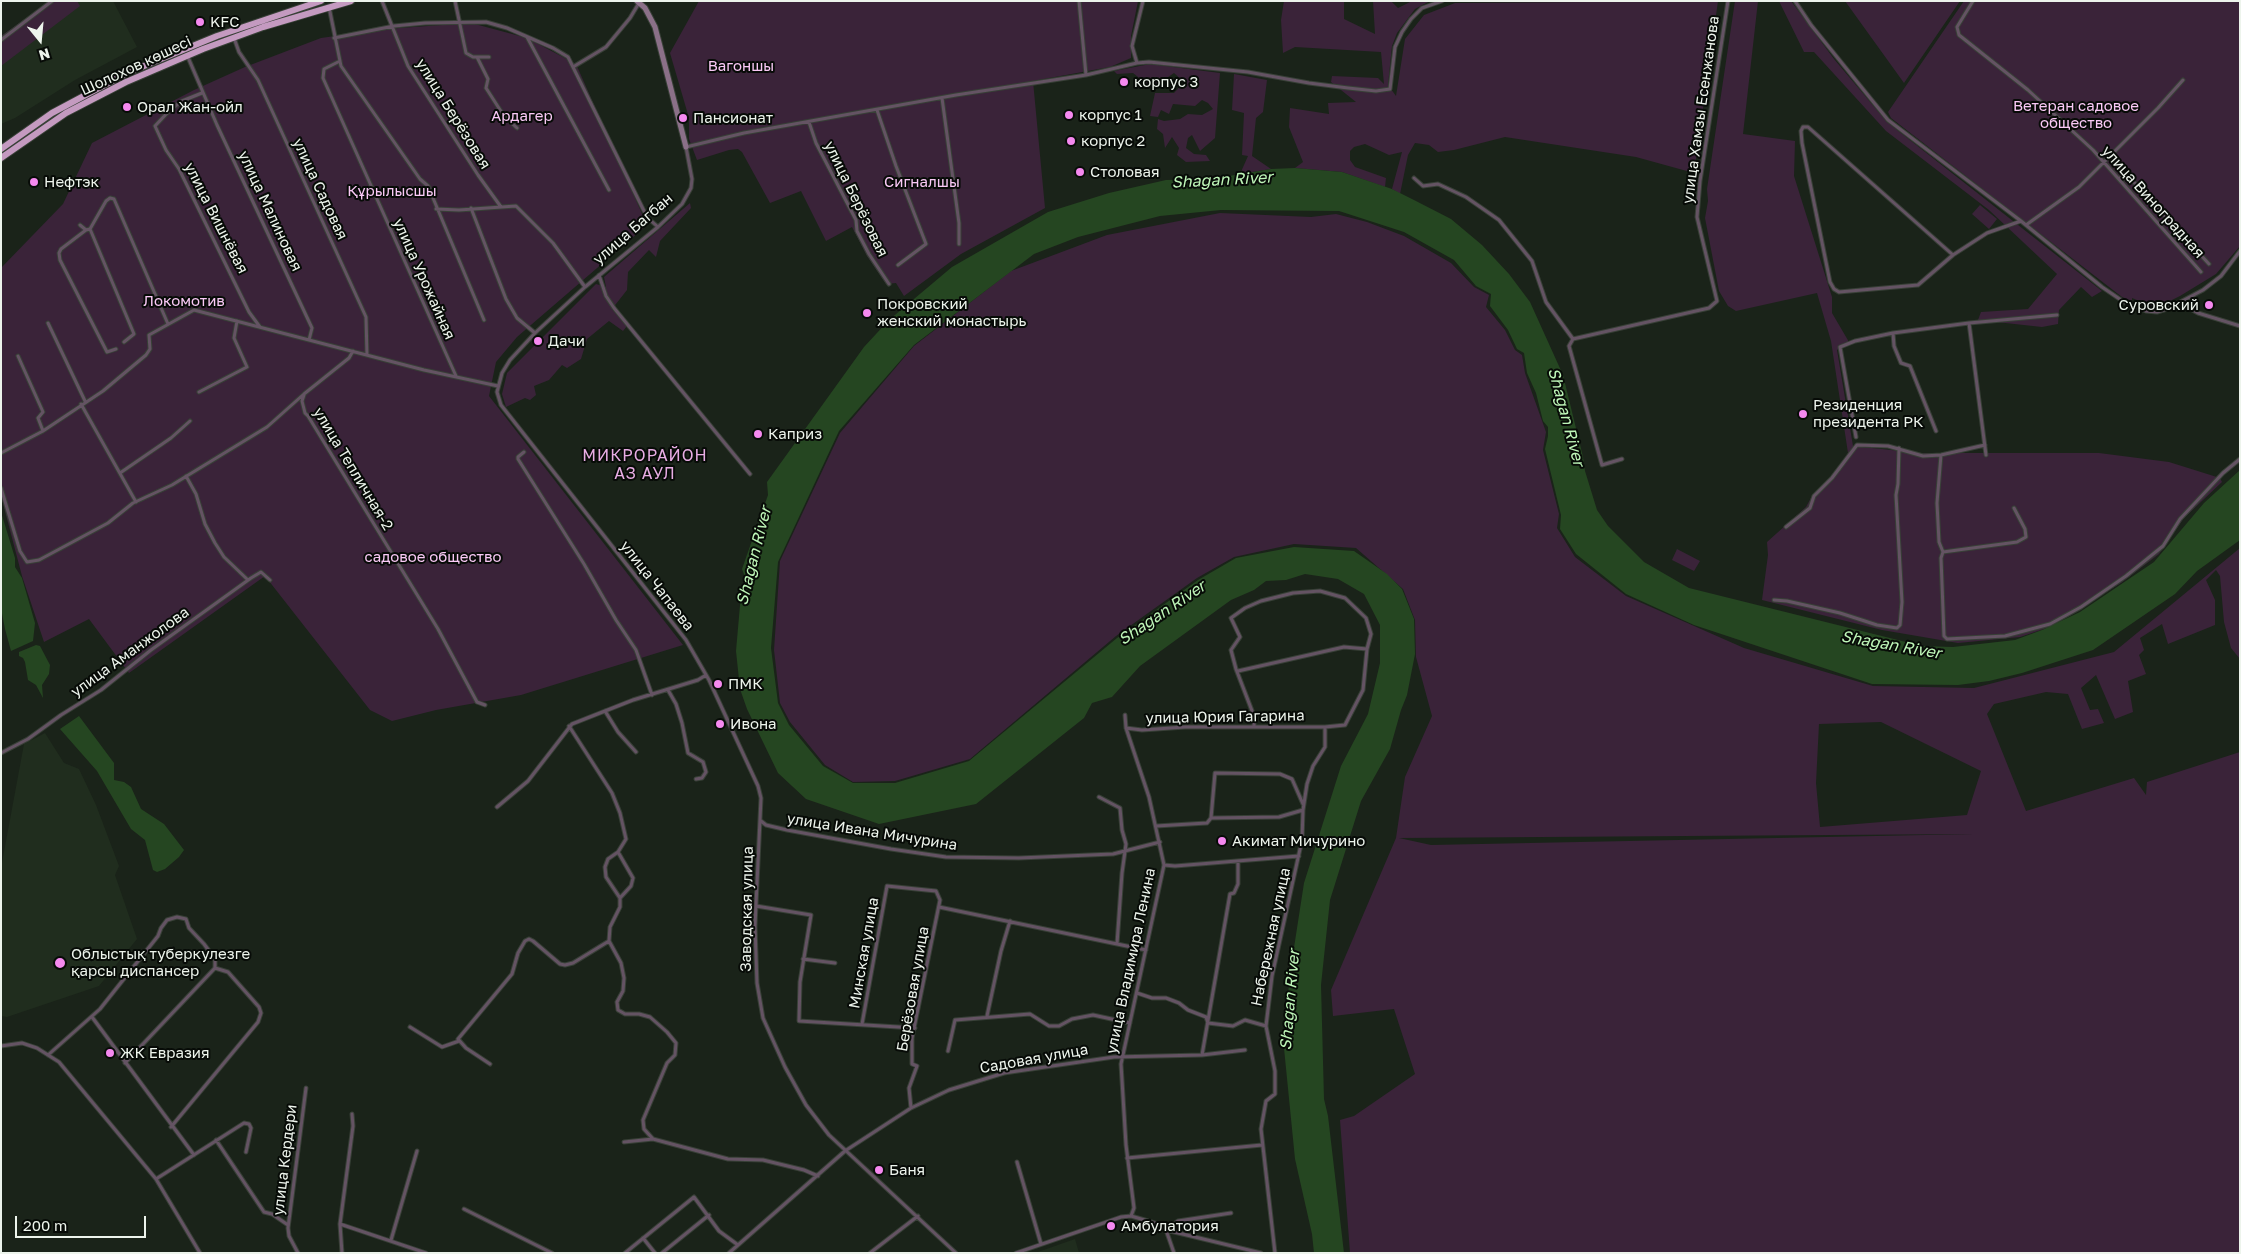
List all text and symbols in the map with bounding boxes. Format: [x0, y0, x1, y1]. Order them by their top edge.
place label: KFC [210, 13, 239, 31]
north arrow [15, 15, 65, 65]
street label: улица Хамзы Есенжанова [1679, 15, 1723, 205]
marker: KFC [194, 16, 206, 28]
street label: Шолохов көшесі [78, 32, 194, 100]
text: N [37, 45, 52, 65]
street label: улица Берёзовая [412, 56, 494, 172]
park label: Вагоншы [708, 57, 774, 75]
place label: корпус 3 [1134, 73, 1198, 91]
marker: корпус 3 [1118, 76, 1130, 88]
park label: Ветеран садовое общество [2013, 97, 2139, 132]
place label: Орал Жан-ойл [137, 98, 243, 116]
marker: Орал Жан-ойл [121, 101, 133, 113]
place label: корпус 1 [1079, 106, 1142, 124]
park label: Ардагер [491, 107, 553, 125]
place label: Пансионат [693, 109, 773, 127]
marker: корпус 1 [1063, 109, 1075, 121]
marker: Пансионат [677, 112, 689, 124]
place label: корпус 2 [1081, 132, 1145, 150]
street label: улица Садовая [289, 135, 351, 243]
marker: корпус 2 [1065, 135, 1077, 147]
street label: улица Берёзовая [820, 138, 892, 260]
street label: улица Виноградная [2098, 142, 2208, 262]
street label: улица Малиновая [234, 148, 306, 274]
street label: улица Вишнёвая [180, 159, 252, 277]
place label: Столовая [1090, 163, 1160, 181]
marker: Столовая [1074, 166, 1086, 178]
water label: Shagan River [1171, 168, 1273, 192]
place label: Нефтэк [44, 173, 99, 191]
park label: Сигналшы [884, 173, 960, 191]
marker: Нефтэк [28, 176, 40, 188]
park label: Құрылысшы [347, 182, 437, 200]
street label: улица Багбан [590, 190, 676, 268]
street label: улица Урожайная [389, 216, 459, 342]
park label: Локомотив [143, 292, 225, 310]
place label: Покровский женский монастырь [877, 295, 1026, 330]
place label: Суровский [2119, 296, 2199, 314]
marker: Суровский [2203, 299, 2215, 311]
marker: Покровский женский монастырь [861, 307, 873, 319]
place label: Дачи [548, 332, 585, 350]
marker: Дачи [532, 335, 544, 347]
water label: Shagan River [1544, 366, 1588, 468]
place label: Резиденция президента РК [1813, 396, 1923, 431]
street label: улица Тепличная-2 [309, 404, 397, 534]
marker: Резиденция президента РК [1797, 408, 1809, 420]
place label: Каприз [768, 425, 822, 443]
marker: Каприз [752, 428, 764, 440]
district label: МИКРОРАЙОН АЗ АУЛ [581, 446, 709, 484]
water label: Shagan River [732, 505, 776, 607]
street label: улица Чапаева [616, 537, 698, 635]
park label: садовое общество [365, 548, 501, 566]
water label: Shagan River [1115, 577, 1209, 649]
street label: улица Аманжолова [67, 603, 193, 701]
water label: Shagan River [1840, 627, 1942, 663]
place label: ПМК [728, 675, 763, 693]
marker: ПМК [712, 678, 724, 690]
street label: улица Юрия Гагарина [1145, 707, 1305, 727]
place label: Ивона [730, 715, 776, 733]
marker: Ивона [714, 718, 726, 730]
street label: улица Ивана Мичурина [786, 810, 958, 854]
place label: Акимат Мичурино [1232, 832, 1365, 850]
marker: Акимат Мичурино [1216, 835, 1228, 847]
street label: Заводская улица [737, 846, 757, 972]
street label: улица Владимира Ленина [1102, 866, 1160, 1056]
street label: Набережная улица [1248, 866, 1294, 1008]
street label: Минская улица [845, 896, 883, 1010]
street label: Берёзовая улица [893, 925, 933, 1053]
place label: Облыстық туберкулезге қарсы диспансер [71, 945, 250, 980]
water label: Shagan River [1276, 949, 1304, 1051]
marker: Облыстық туберкулезге қарсы диспансер [53, 956, 67, 970]
street label: Садовая улица [978, 1041, 1090, 1077]
place label: ЖК Евразия [120, 1044, 210, 1062]
marker: ЖК Евразия [104, 1047, 116, 1059]
street label: улица Кердери [269, 1103, 301, 1217]
place label: Баня [889, 1161, 925, 1179]
marker: Баня [873, 1164, 885, 1176]
scale bar [18, 1206, 149, 1238]
text: 200 m [23, 1216, 67, 1234]
place label: Амбулатория [1121, 1217, 1219, 1235]
marker: Амбулатория [1105, 1220, 1117, 1232]

